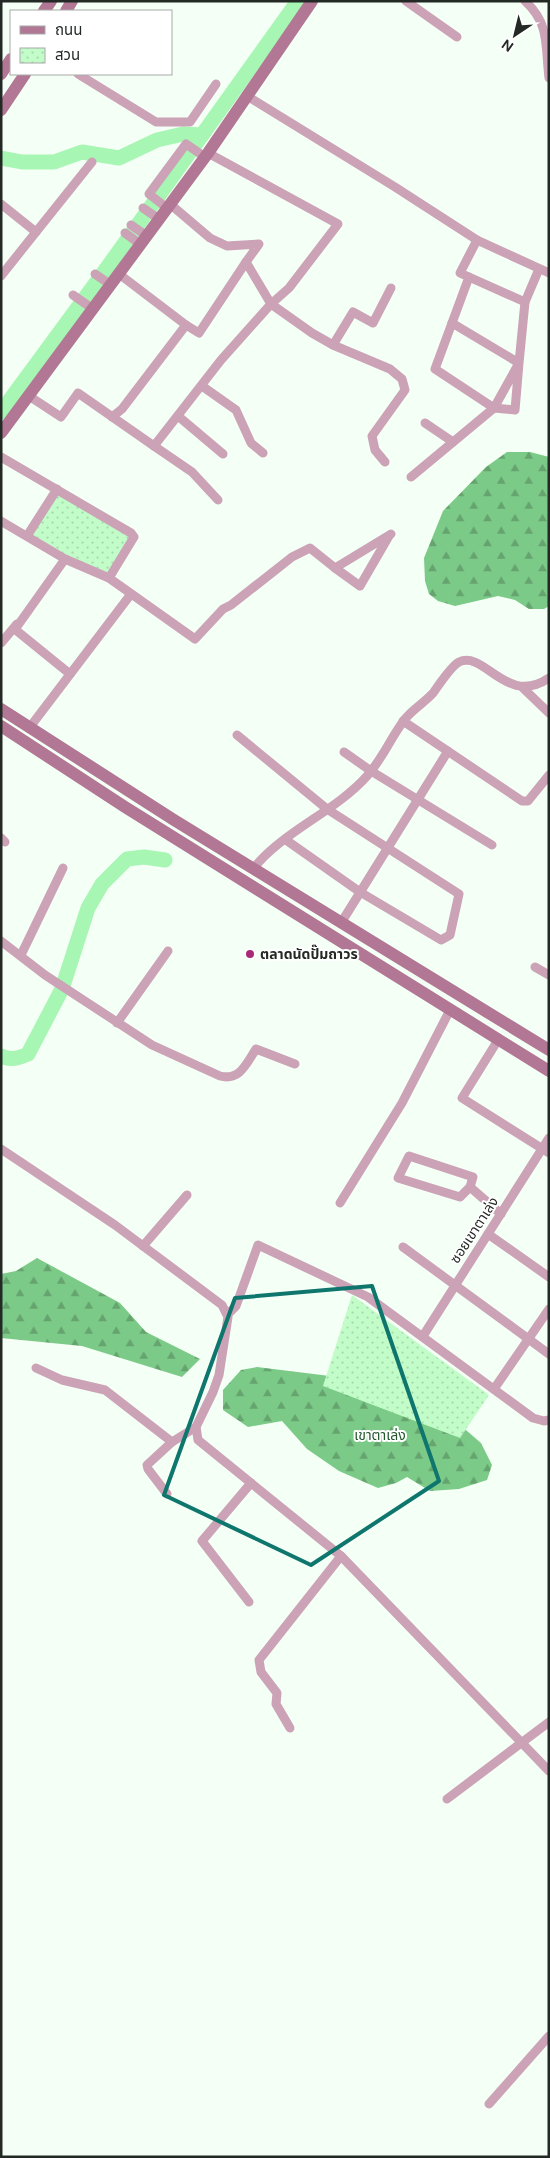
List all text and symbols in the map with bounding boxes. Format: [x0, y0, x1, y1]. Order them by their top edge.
legend [10, 10, 172, 75]
north arrow [490, 10, 540, 60]
text: ถนน [55, 20, 82, 40]
text: N [498, 35, 517, 56]
text: สวน [55, 45, 80, 65]
place label: ตลาดนัดปั๊มถาวร [260, 944, 358, 963]
marker: ตลาดนัดปั๊มถาวร [244, 948, 256, 960]
street label: ซอยเขาตาเล่ง [446, 1193, 502, 1267]
park label: เขาตาเล่ง [354, 1426, 406, 1444]

